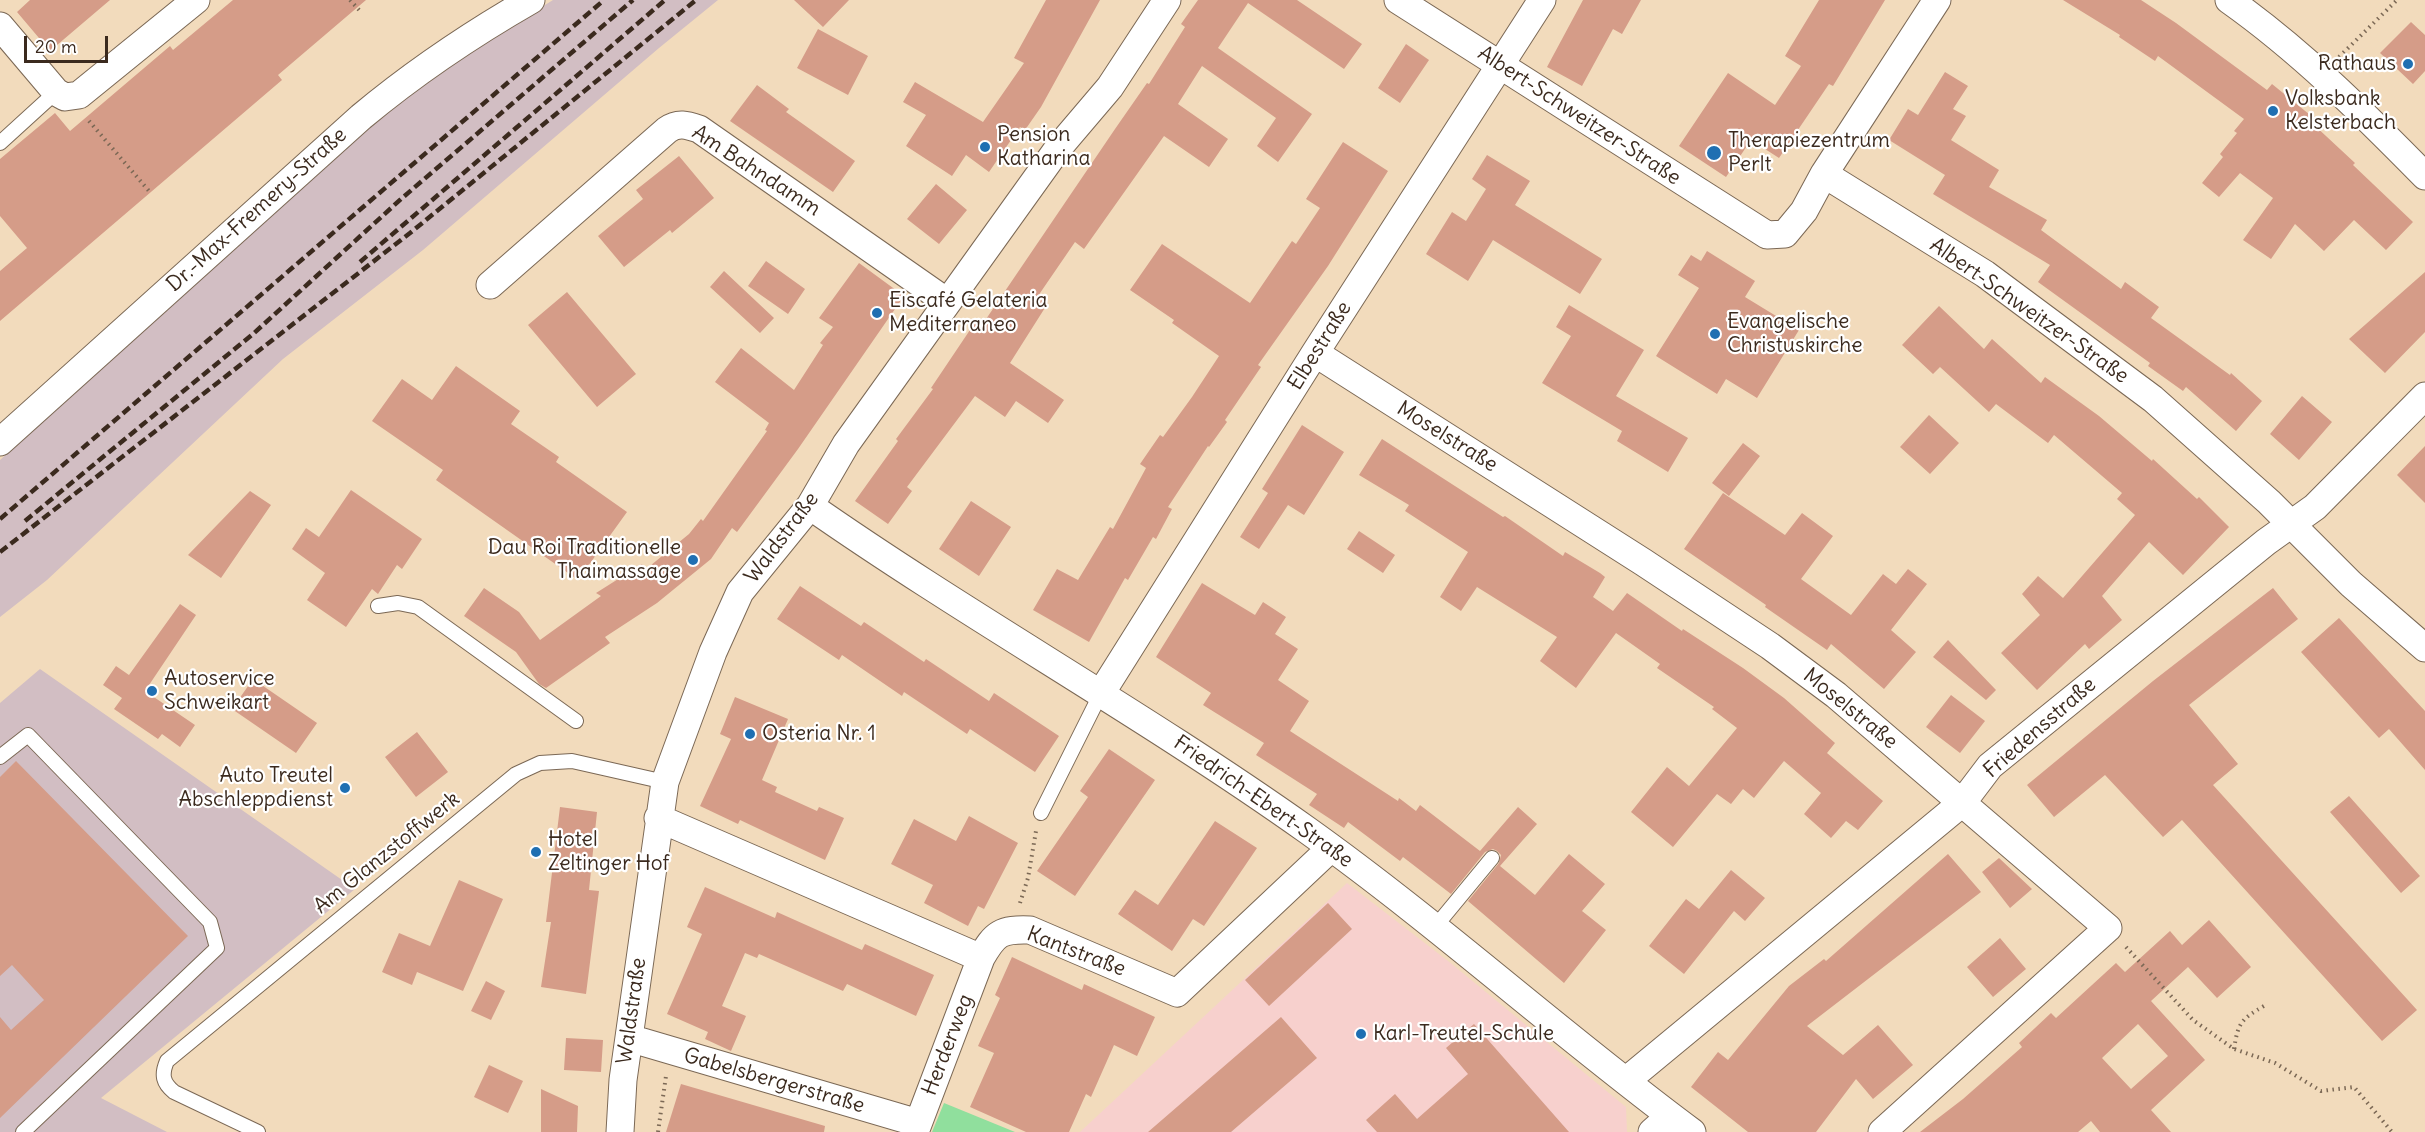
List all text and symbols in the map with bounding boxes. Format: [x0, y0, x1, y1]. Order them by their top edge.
scale bar [27, 24, 111, 62]
text: 20 m [35, 35, 77, 58]
street label: Albert-Schweitzer-Straße [1473, 41, 1685, 191]
place label: Rathaus [2318, 51, 2396, 77]
marker: Rathaus [2401, 57, 2415, 71]
place label: Volksbank Kelsterbach [2285, 86, 2396, 136]
marker: Volksbank Kelsterbach [2266, 104, 2280, 118]
street label: Am Bahndamm [687, 120, 825, 222]
place label: Pension Katharina [997, 122, 1090, 172]
street label: Dr.-Max-Fremery-Straße [162, 123, 352, 297]
place label: Therapiezentrum Perlt [1728, 128, 1890, 178]
marker: Pension Katharina [978, 140, 992, 154]
marker: Therapiezentrum Perlt [1705, 144, 1723, 162]
street label: Albert-Schweitzer-Straße [1925, 233, 2133, 389]
place label: Eiscafé Gelateria Mediterraneo [889, 288, 1047, 338]
street label: Elbestraße [1283, 297, 1357, 395]
marker: Eiscafé Gelateria Mediterraneo [870, 306, 884, 320]
place label: Evangelische Christuskirche [1727, 309, 1863, 359]
marker: Evangelische Christuskirche [1708, 327, 1722, 341]
street label: Moselstraße [1392, 396, 1502, 478]
street label: Waldstraße [740, 488, 824, 588]
place label: Dau Roi Traditionelle Thaimassage [488, 535, 681, 585]
marker: Dau Roi Traditionelle Thaimassage [686, 553, 700, 567]
street label: Moselstraße [1798, 663, 1902, 755]
place label: Autoservice Schweikart [164, 666, 275, 716]
street label: Friedensstraße [1979, 672, 2101, 784]
marker: Autoservice Schweikart [145, 684, 159, 698]
place label: Osteria Nr. 1 [762, 721, 876, 747]
marker: Osteria Nr. 1 [743, 727, 757, 741]
street label: Friedrich-Ebert-Straße [1168, 731, 1358, 873]
place label: Auto Treutel Abschleppdienst [178, 763, 333, 813]
marker: Auto Treutel Abschleppdienst [338, 781, 352, 795]
street label: Am Glanzstoffwerk [309, 787, 465, 919]
place label: Hotel Zeltinger Hof [548, 827, 669, 877]
marker: Hotel Zeltinger Hof [529, 845, 543, 859]
street label: Kantstraße [1023, 922, 1129, 982]
street label: Waldstraße [612, 956, 652, 1066]
street label: Herderweg [917, 991, 979, 1099]
place label: Karl-Treutel-Schule [1373, 1021, 1554, 1047]
marker: Karl-Treutel-Schule [1354, 1027, 1368, 1041]
street label: Gabelsbergerstraße [681, 1043, 867, 1119]

